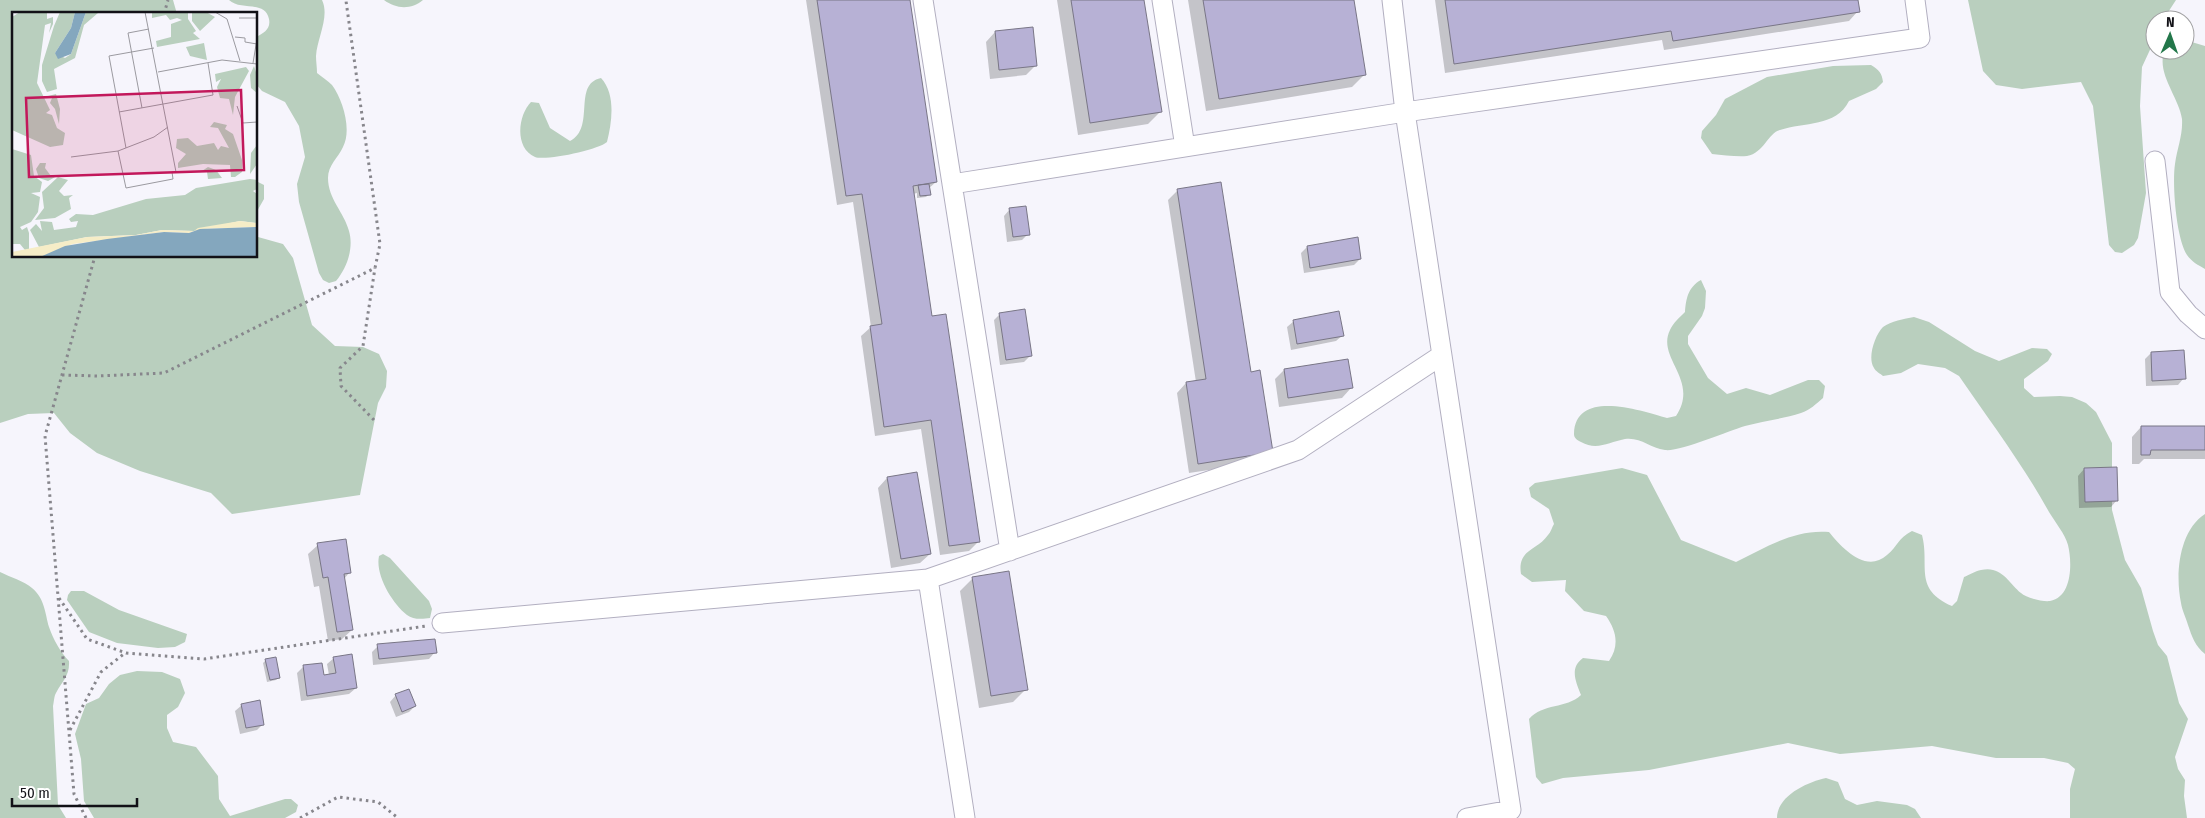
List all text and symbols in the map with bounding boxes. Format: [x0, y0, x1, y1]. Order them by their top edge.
north arrow [2145, 10, 2195, 60]
inset map [12, 12, 258, 258]
text: N [2166, 14, 2175, 31]
scale bar [12, 776, 138, 808]
text: 50 m [20, 784, 50, 802]

